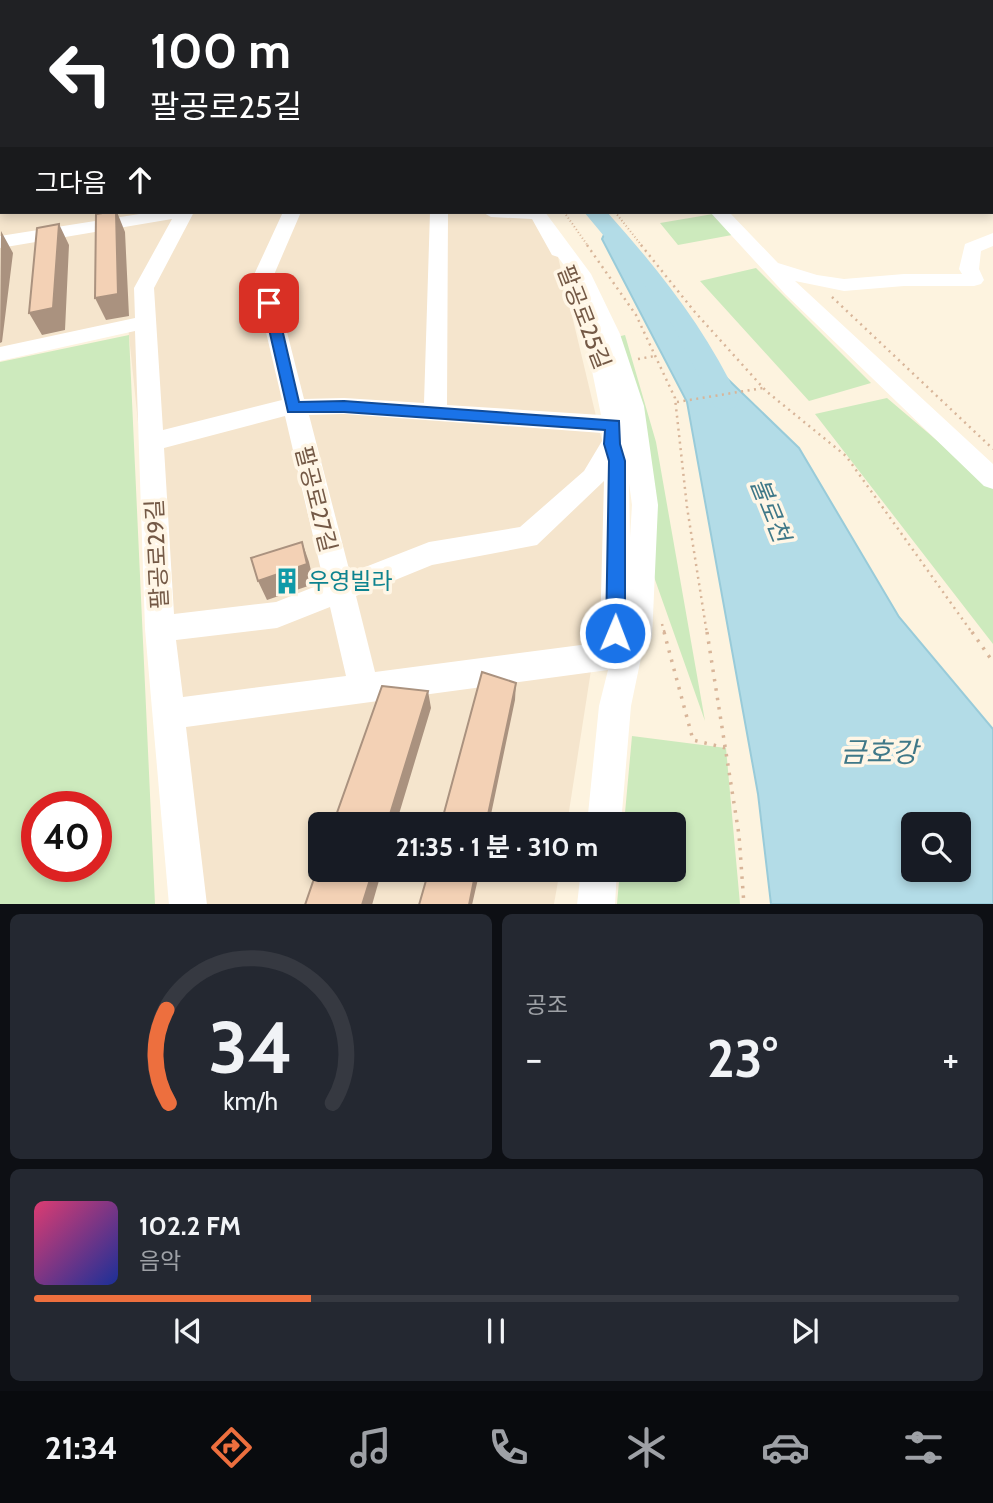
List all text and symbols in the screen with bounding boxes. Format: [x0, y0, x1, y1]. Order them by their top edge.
text: 100 m [150, 21, 291, 80]
icon: left [35, 28, 126, 119]
text: 팔공로25길 [150, 87, 302, 126]
icon: ahead [121, 161, 159, 199]
text: 그다음 [35, 167, 107, 199]
street label: 팔공로25길 [551, 261, 617, 373]
pin [239, 273, 299, 333]
icon: arrive [250, 284, 288, 322]
street label: 팔공로27길 [289, 443, 343, 555]
water label: 불로천 [745, 474, 797, 549]
street label: 팔공로29길 [140, 498, 174, 610]
building icon: 우영빌라 [272, 566, 302, 596]
place label: 우영빌라 [308, 567, 393, 595]
position arrow [578, 596, 652, 670]
water label: 금호강 [840, 735, 921, 769]
speed limit sign: 40 [21, 791, 112, 882]
map controls [901, 812, 971, 882]
button: search [901, 812, 971, 882]
text: 21:35 · 1 분 · 310 m [396, 831, 598, 863]
text: 공조 [526, 991, 568, 1019]
text: 34 [209, 1003, 293, 1091]
text: 23° [707, 1027, 778, 1090]
text: − [526, 1035, 542, 1082]
text: + [942, 1035, 959, 1082]
text: km/h [223, 1085, 278, 1115]
text: 102.2 FM [139, 1210, 241, 1242]
text: 음악 [139, 1247, 181, 1275]
icon: previous [169, 1312, 207, 1350]
icon: pause [477, 1312, 515, 1350]
icon: next [786, 1312, 824, 1350]
icon: directions [207, 1423, 256, 1472]
icon: music [346, 1423, 395, 1472]
icon: phone [484, 1423, 533, 1472]
icon: climate [622, 1423, 671, 1472]
icon: car [761, 1423, 810, 1472]
icon: filters [899, 1423, 948, 1472]
text: 21:34 [45, 1428, 118, 1467]

